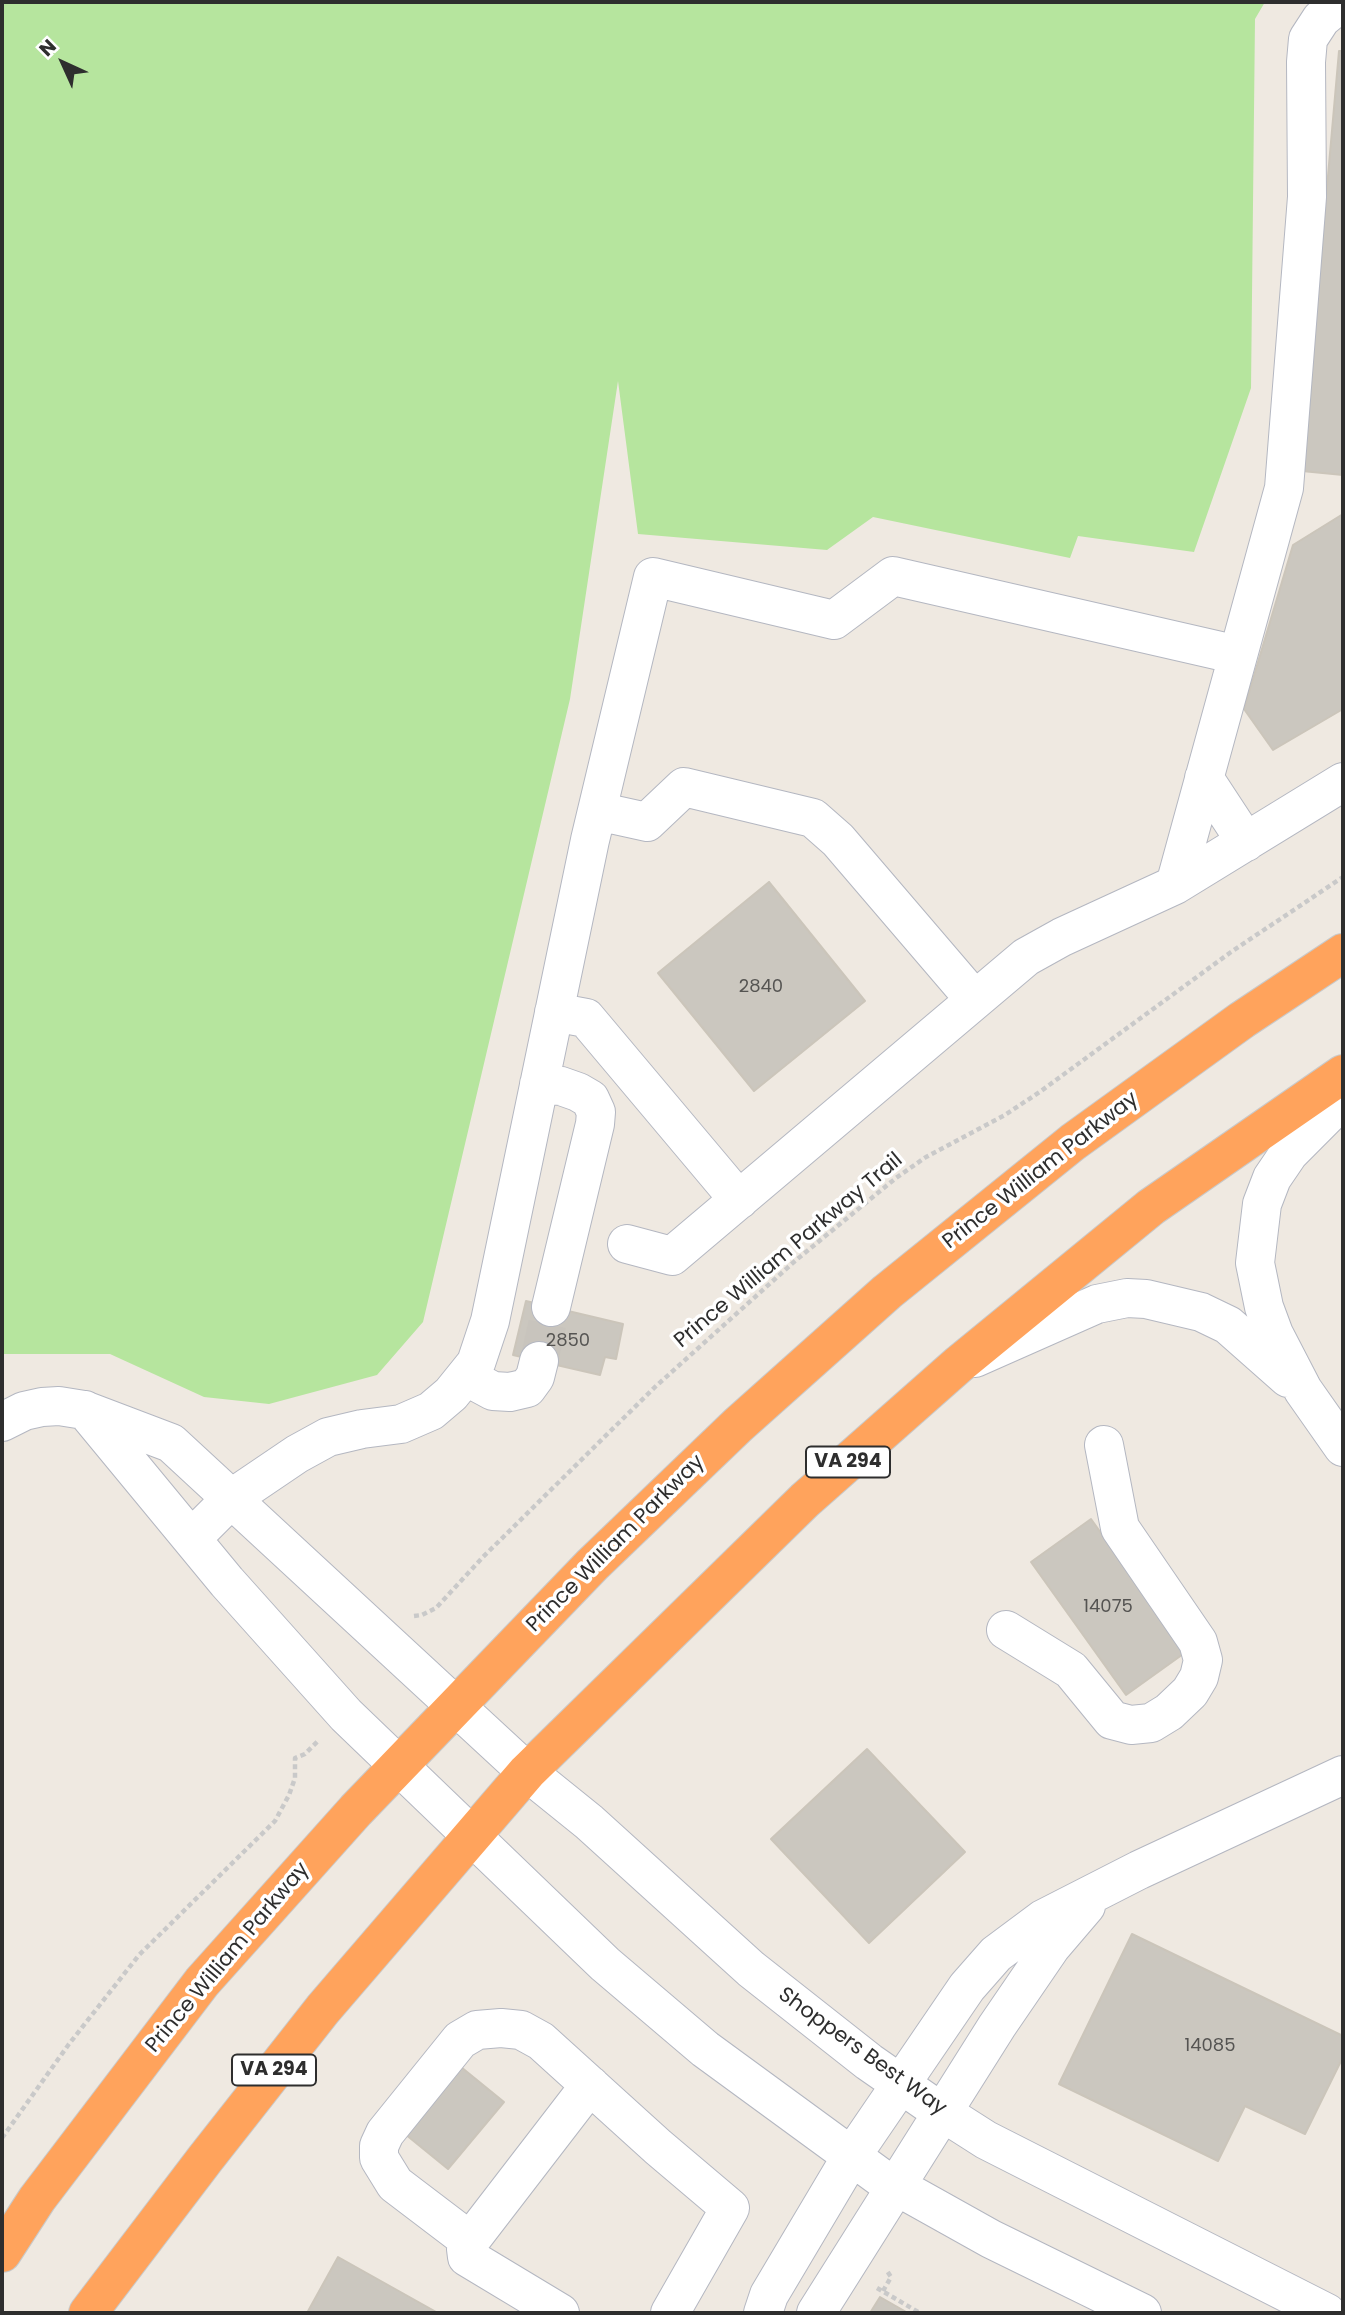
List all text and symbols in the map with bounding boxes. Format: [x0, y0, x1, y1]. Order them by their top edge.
north arrow [28, 28, 98, 98]
text: N [33, 33, 62, 62]
house number: 2840 [739, 976, 783, 998]
street label: Prince William Parkway [938, 1087, 1144, 1255]
street label: Prince William Parkway Trail [670, 1148, 908, 1354]
house number: 2850 [546, 1330, 590, 1352]
road number: VA 294 [806, 1446, 890, 1478]
street label: Prince William Parkway [522, 1450, 710, 1638]
house number: 14075 [1083, 1596, 1133, 1618]
street label: Prince William Parkway [141, 1858, 315, 2058]
street label: Shoppers Best Way [773, 1983, 951, 2121]
house number: 14085 [1184, 2035, 1236, 2057]
road number: VA 294 [232, 2054, 316, 2086]

